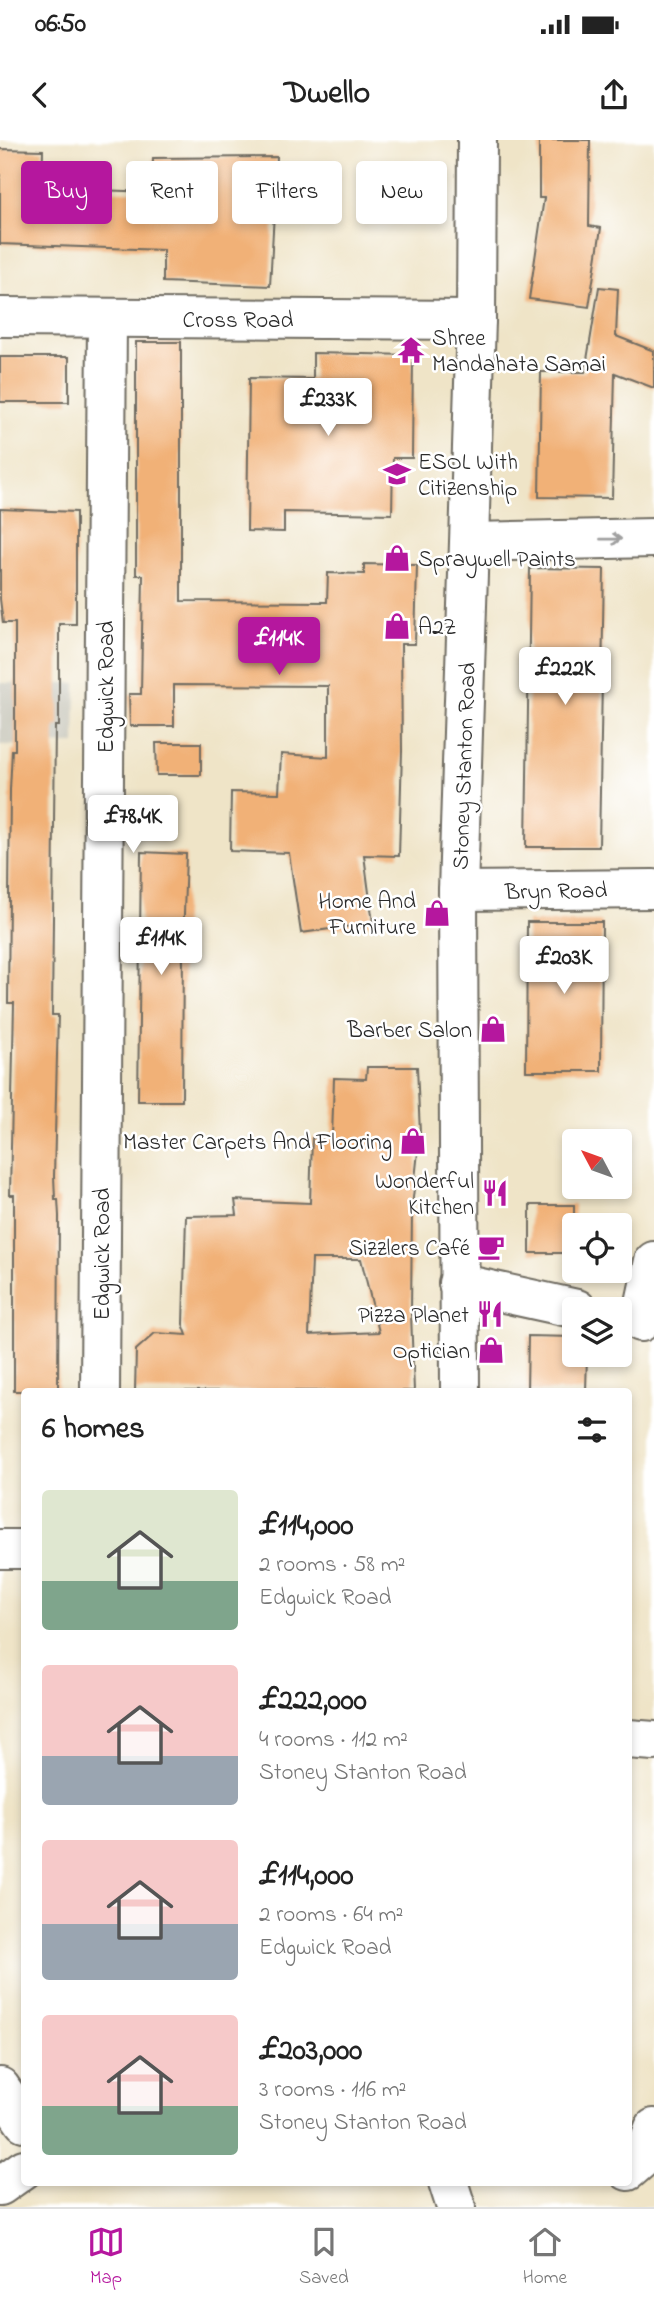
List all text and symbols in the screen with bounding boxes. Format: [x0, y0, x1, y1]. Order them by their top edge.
text: 06:50 [35, 6, 86, 44]
text: Dwello [284, 71, 370, 118]
icon: back [21, 76, 59, 114]
icon: share [595, 76, 633, 114]
chip: Buy [21, 161, 112, 224]
chip: Rent [126, 161, 218, 224]
chip: Filters [232, 161, 342, 224]
chip: New [356, 161, 447, 224]
street label: Cross Road [183, 305, 294, 338]
place label: Shree Mandahata Samai [432, 323, 606, 382]
temple icon: Shree Mandahata Samai [396, 335, 426, 365]
pin: £233K [279, 378, 377, 438]
text: £233K [300, 384, 356, 417]
place label: ESOL With Citizenship [418, 447, 518, 506]
school or university icon: ESOL With Citizenship [382, 459, 412, 489]
one-way arrow [600, 532, 623, 546]
shop icon: Spraywell Paints [382, 543, 412, 573]
place label: Spraywell Paints [418, 544, 576, 579]
shop icon: A2Z [382, 611, 412, 641]
place label: A2Z [418, 612, 457, 645]
pin: £114K [230, 617, 328, 677]
street label: Edgwick Road [91, 621, 125, 753]
text: £114K [254, 623, 304, 656]
pin: £222K [516, 648, 614, 707]
text: £222K [535, 653, 595, 686]
street label: Stoney Stanton Road [445, 662, 488, 871]
pin: £78.4K [76, 796, 190, 855]
text: £78.4K [104, 801, 162, 834]
street label: Bryn Road [504, 875, 608, 912]
place label: Home And Furniture [318, 886, 417, 945]
shop icon: Home And Furniture [422, 898, 452, 928]
pin: £114K [112, 918, 210, 977]
text: £114K [136, 923, 186, 956]
pin: £203K [515, 936, 613, 996]
text: £203K [536, 942, 592, 975]
shop icon: Barber Salon [478, 1014, 508, 1044]
place label: Barber Salon [346, 1015, 472, 1048]
shop icon: Master Carpets And Flooring [398, 1126, 428, 1156]
place label: Master Carpets And Flooring [123, 1127, 392, 1161]
north arrow [562, 1129, 632, 1199]
map controls [562, 1129, 632, 1367]
place label: Wonderful Kitchen [375, 1166, 474, 1225]
restaurant icon: Wonderful Kitchen [480, 1178, 510, 1208]
street label: Edgwick Road [87, 1188, 121, 1320]
button: locate [562, 1213, 632, 1283]
cafe icon: Sizzlers Café [476, 1232, 506, 1262]
place label: Sizzlers Café [348, 1233, 471, 1266]
button: layers [562, 1297, 632, 1367]
restaurant icon: Pizza Planet [475, 1299, 505, 1329]
place label: Pizza Planet [358, 1300, 469, 1333]
shop icon: Optician [476, 1335, 506, 1365]
place label: Optician [392, 1336, 470, 1369]
text: 6 homes [42, 1408, 145, 1452]
icon: filters [573, 1411, 611, 1449]
text: £114,000 [259, 1505, 353, 1549]
icon: home [98, 1518, 182, 1602]
text: 2 rooms · 58 m² [259, 1549, 405, 1582]
text: Edgwick Road [259, 1582, 392, 1615]
text: £222,000 [259, 1680, 367, 1724]
icon: home [98, 1693, 182, 1777]
text: 4 rooms · 112 m² [259, 1724, 408, 1757]
text: Stoney Stanton Road [259, 1757, 467, 1790]
text: £114,000 [259, 1855, 353, 1899]
icon: home [98, 1868, 182, 1952]
text: 2 rooms · 64 m² [259, 1899, 403, 1932]
text: Edgwick Road [259, 1932, 392, 1965]
text: £203,000 [259, 2030, 362, 2074]
icon: home [98, 2043, 182, 2127]
text: 3 rooms · 116 m² [259, 2074, 406, 2107]
text: Stoney Stanton Road [259, 2107, 467, 2140]
tab: Map [87, 2223, 125, 2292]
tab: Saved [299, 2223, 349, 2292]
tab: Home [523, 2223, 567, 2292]

